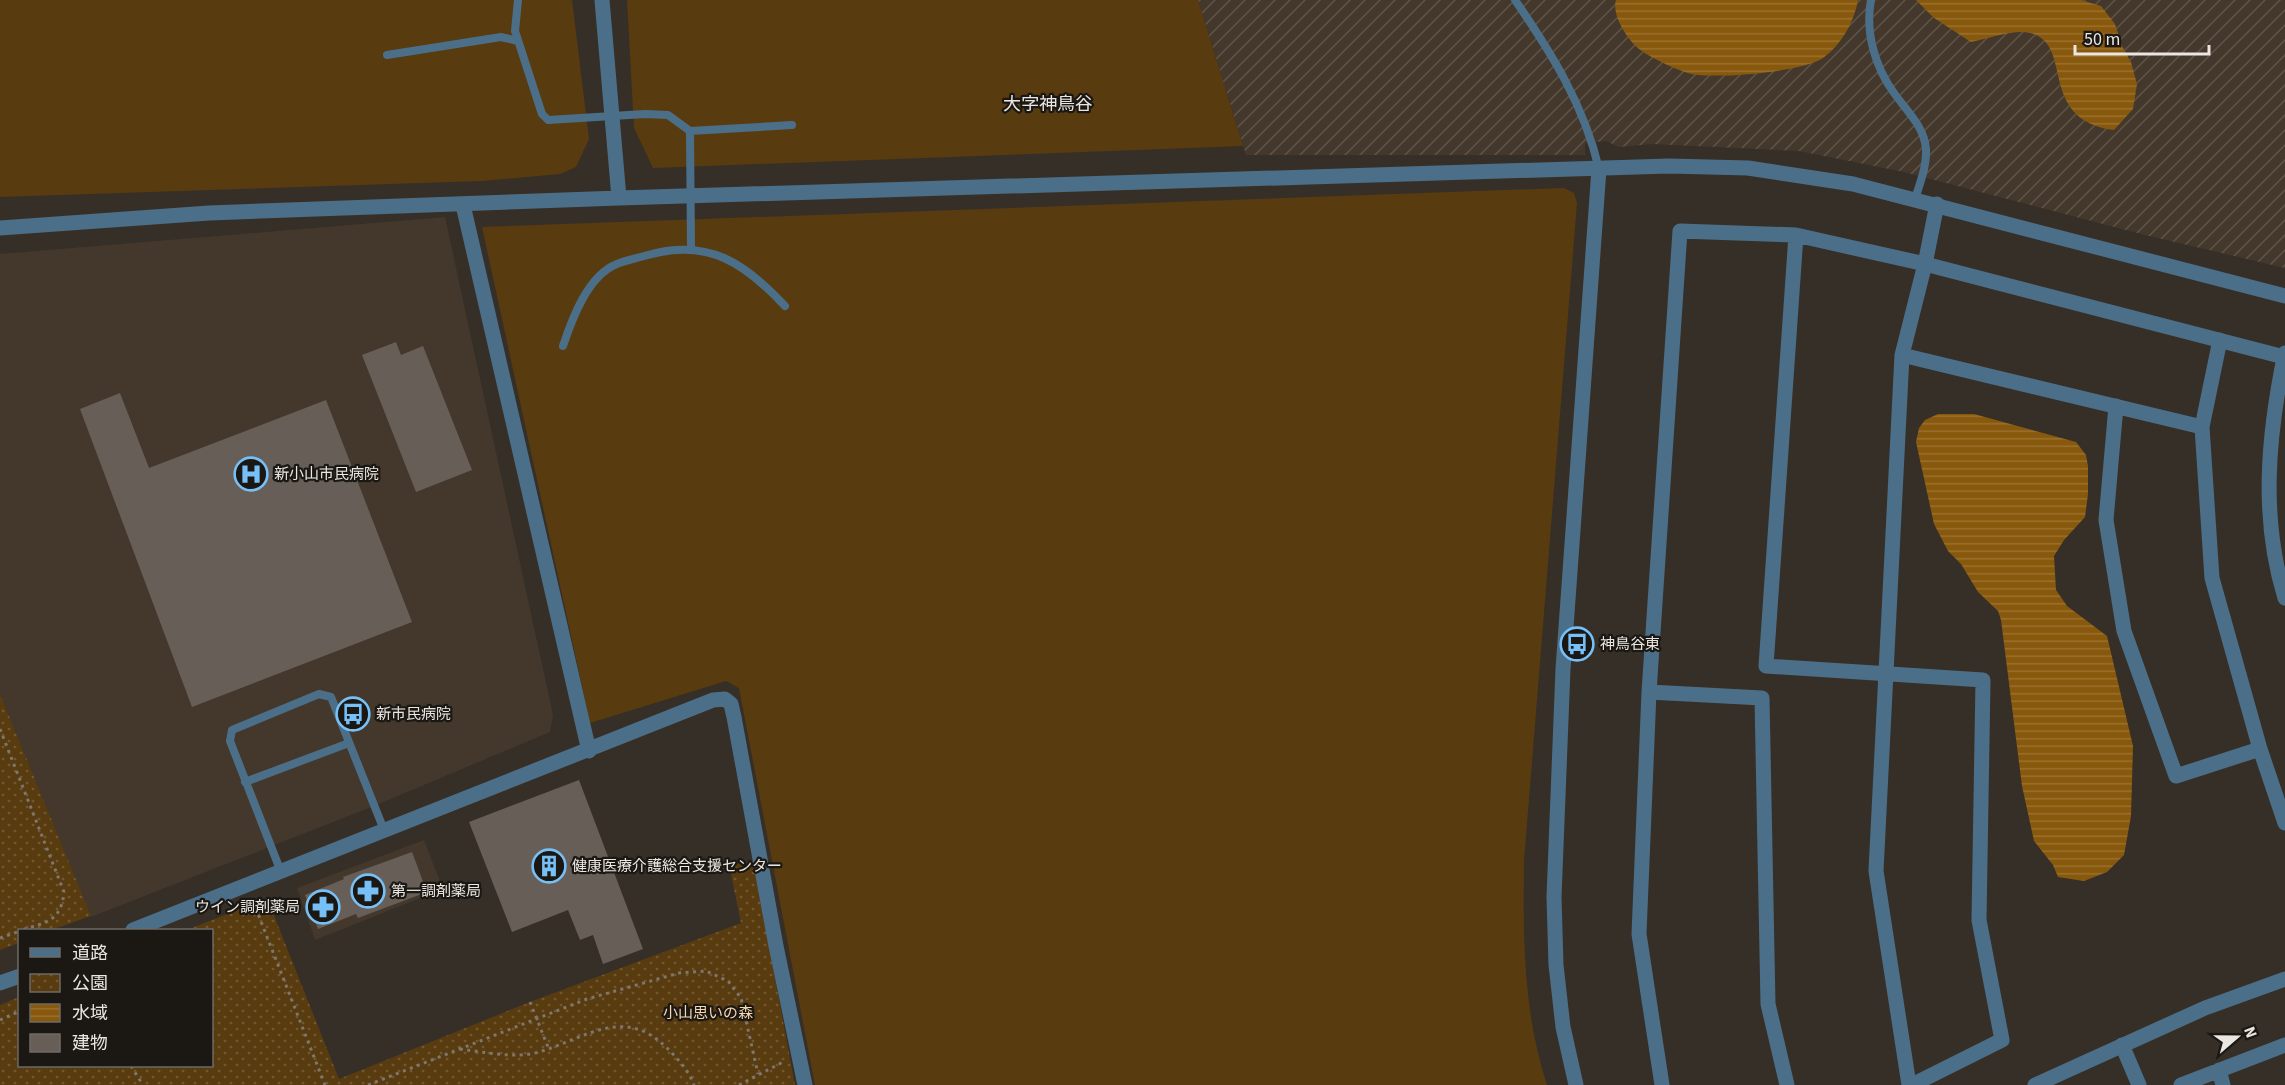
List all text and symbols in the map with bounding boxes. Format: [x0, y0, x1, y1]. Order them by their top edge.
scale bar [2075, 18, 2208, 56]
text: 50 m [2084, 27, 2120, 52]
district label: 大字神鳥谷 [1003, 92, 1093, 117]
hospital icon: 新小山市民病院 [233, 456, 269, 492]
place label: 新小山市民病院 [274, 464, 379, 485]
bus stop icon: 神鳥谷東 [1559, 626, 1595, 662]
place label: 神鳥谷東 [1600, 634, 1660, 655]
bus stop icon: 新市民病院 [335, 696, 371, 732]
place label: 新市民病院 [376, 704, 451, 725]
building icon: 健康医療介護総合支援センター [531, 848, 567, 884]
place label: 健康医療介護総合支援センター [572, 856, 782, 877]
pharmacy icon: 第一調剤薬局 [350, 873, 386, 909]
place label: 第一調剤薬局 [391, 881, 481, 902]
pharmacy icon: ウイン調剤薬局 [305, 889, 341, 925]
place label: ウイン調剤薬局 [195, 897, 300, 918]
legend [18, 929, 213, 1067]
text: 道路 [72, 941, 108, 966]
text: 公園 [72, 971, 108, 996]
text: 水域 [72, 1001, 108, 1026]
park label: 小山思いの森 [663, 1003, 753, 1024]
north arrow [2207, 1007, 2267, 1067]
text: N [2238, 1023, 2262, 1041]
text: 建物 [72, 1031, 108, 1056]

